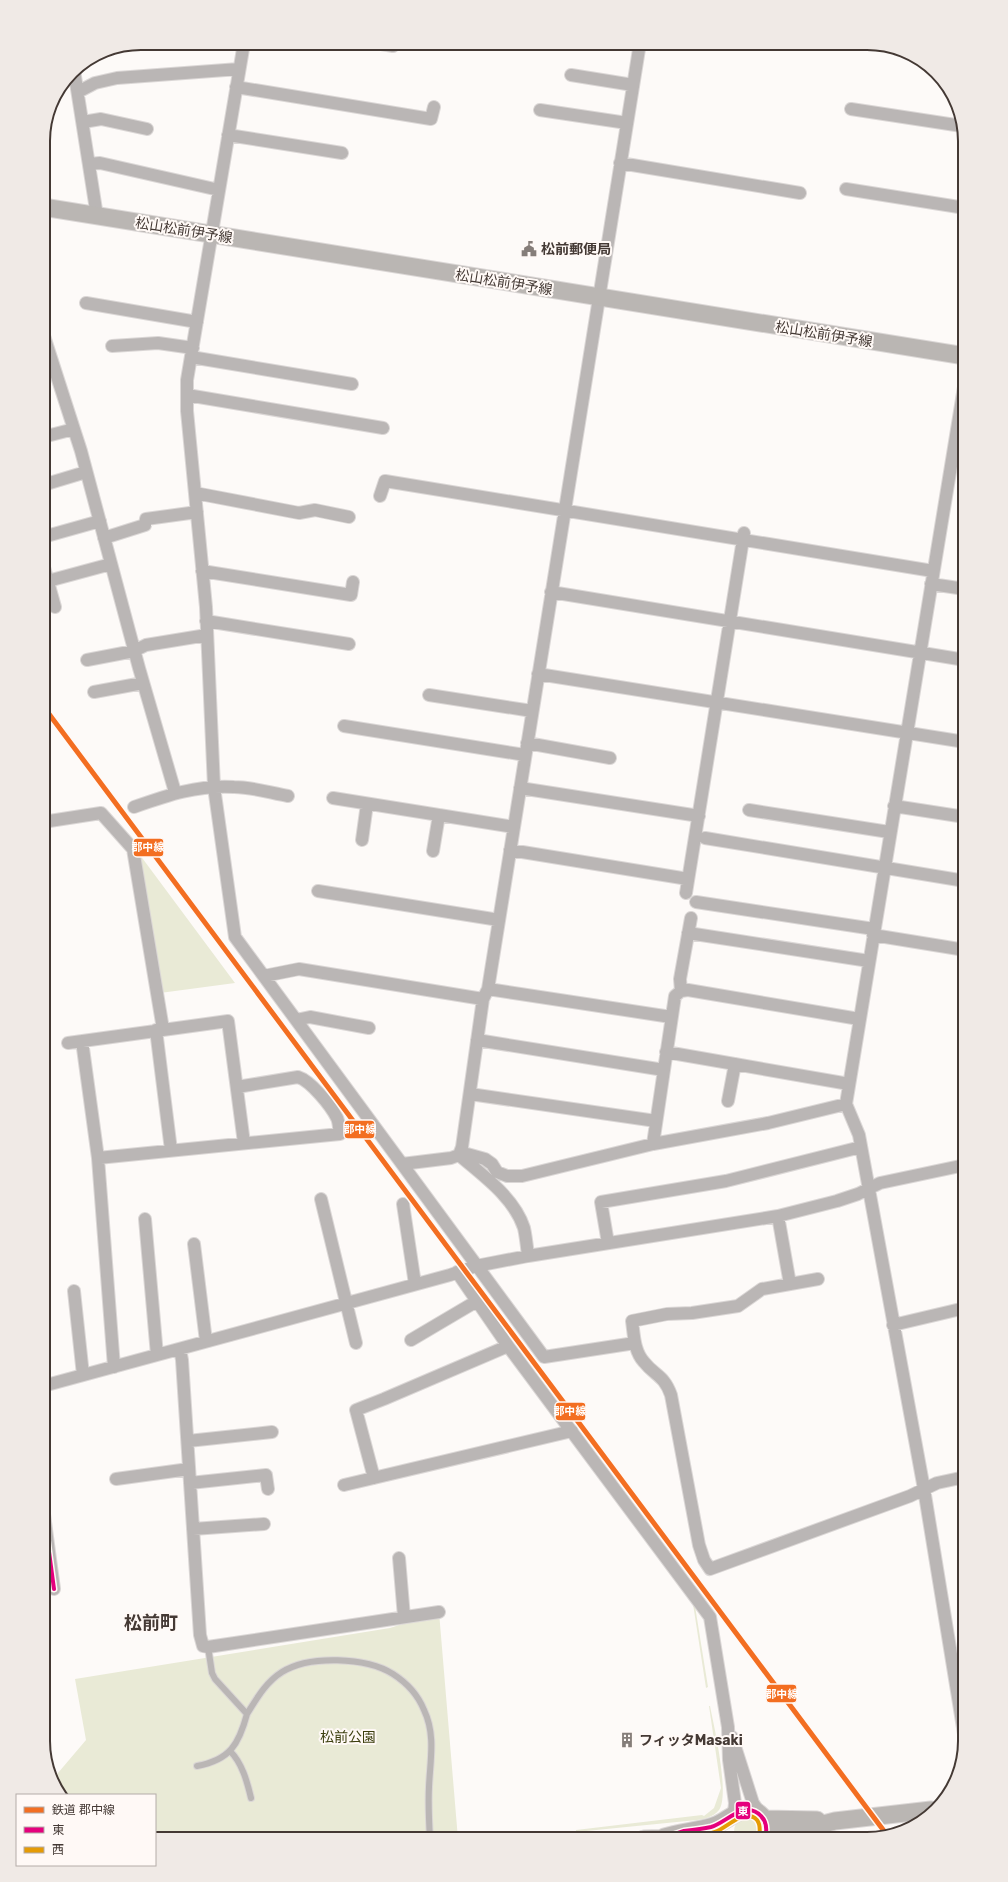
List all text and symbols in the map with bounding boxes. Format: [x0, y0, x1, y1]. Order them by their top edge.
street label: 松山松前伊予線 [134, 214, 234, 247]
public building icon: 松前郵便局 [520, 240, 538, 258]
place label: 松前郵便局 [541, 241, 611, 258]
street label: 松山松前伊予線 [454, 266, 554, 299]
street label: 松山松前伊予線 [774, 318, 874, 351]
line badge: 郡中線 [133, 838, 164, 857]
text: 郡中線 [132, 841, 165, 854]
line badge: 郡中線 [344, 1120, 375, 1139]
text: 郡中線 [344, 1123, 377, 1136]
line badge: 郡中線 [555, 1402, 586, 1421]
text: 郡中線 [554, 1405, 587, 1418]
district label: 松前町 [124, 1612, 178, 1634]
line badge: 郡中線 [766, 1684, 797, 1703]
text: 郡中線 [766, 1688, 799, 1701]
park label: 松前公園 [320, 1729, 376, 1746]
building icon: フィッタMasaki [618, 1731, 636, 1749]
place label: フィッタMasaki [639, 1732, 743, 1749]
legend [16, 1794, 156, 1866]
line badge: 東 [735, 1801, 751, 1820]
text: 鉄道 郡中線 [52, 1803, 115, 1817]
text: 東 [738, 1805, 749, 1818]
text: 東 [52, 1823, 64, 1837]
text: 西 [52, 1843, 64, 1857]

